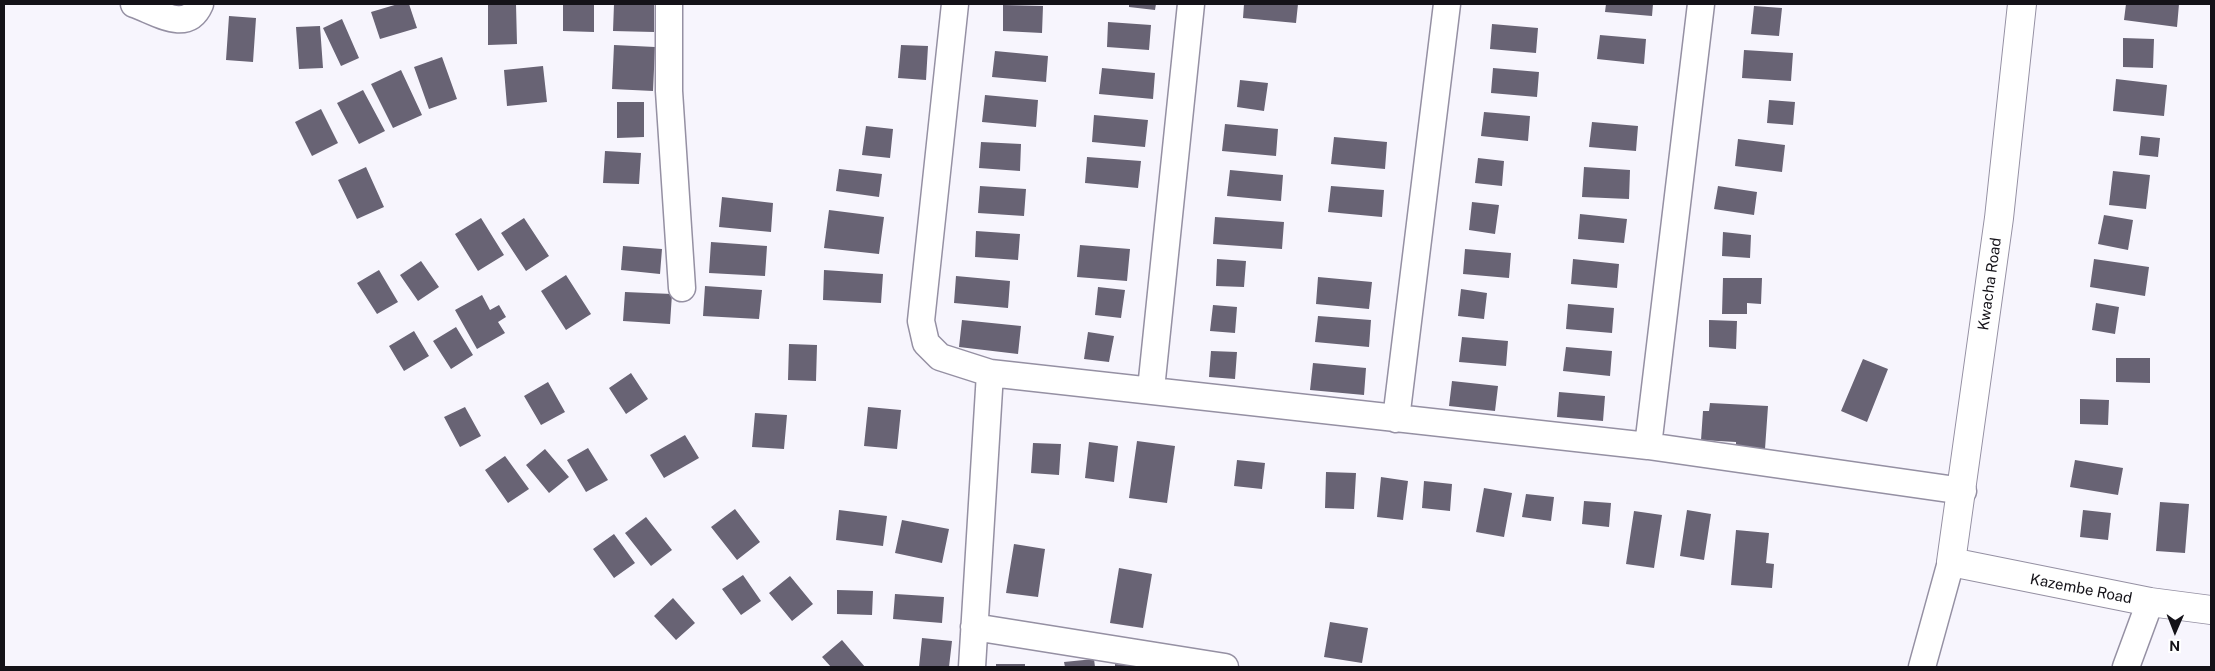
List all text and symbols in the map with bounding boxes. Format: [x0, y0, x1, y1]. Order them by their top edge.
street label: Kwacha Road [1975, 236, 2005, 332]
street label: Kazembe Road [2028, 570, 2134, 608]
north arrow [2150, 606, 2200, 656]
text: N [2169, 638, 2180, 654]

